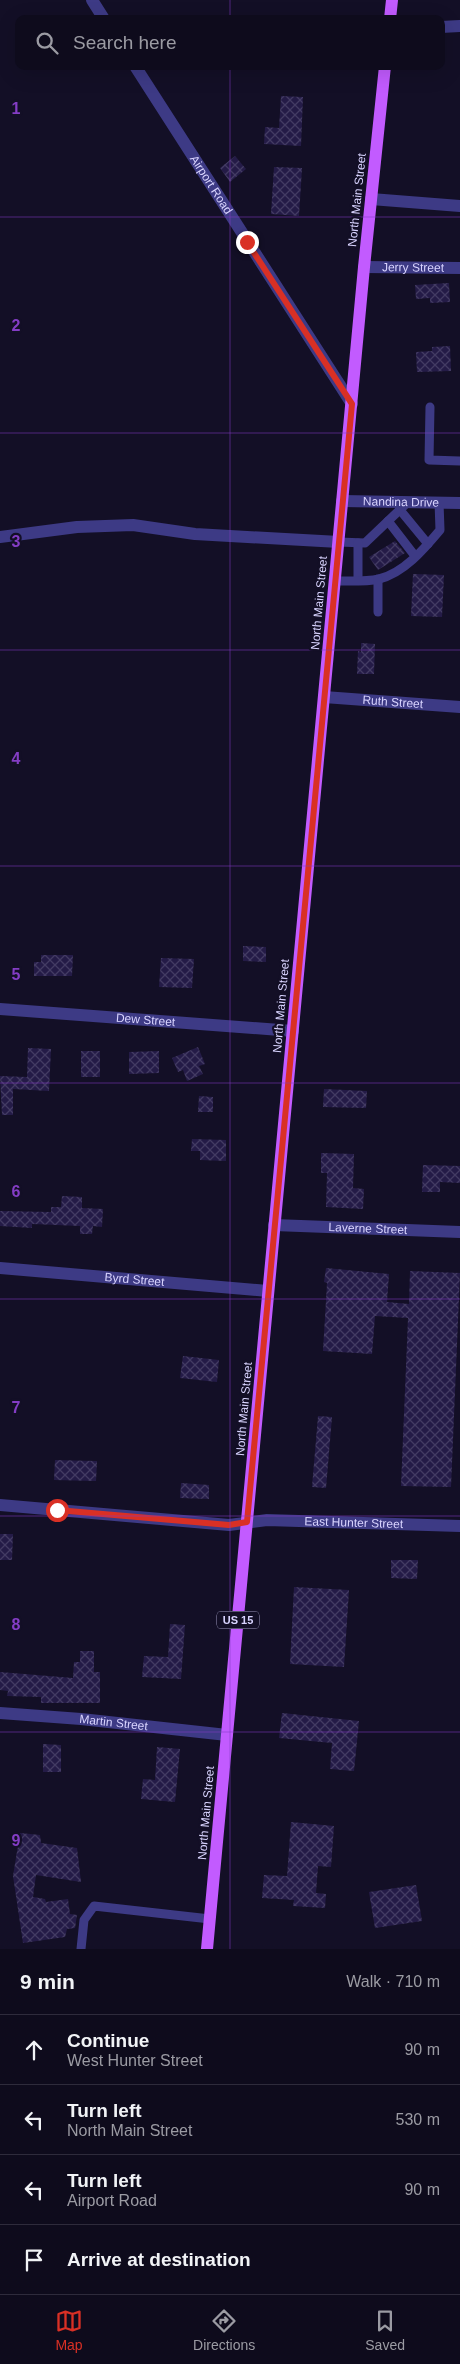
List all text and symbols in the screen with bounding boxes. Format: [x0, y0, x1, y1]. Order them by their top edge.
search box [15, 15, 445, 70]
icon: search [33, 29, 61, 57]
text: Search here [73, 32, 177, 53]
text: 1 [12, 100, 21, 117]
street label: Airport Road [187, 152, 235, 217]
street label: North Main Street [345, 152, 369, 247]
route end [236, 231, 259, 254]
street label: Jerry Street [382, 260, 445, 275]
text: 2 [12, 317, 21, 334]
street label: Nandina Drive [363, 494, 439, 510]
text: 3 [12, 533, 21, 550]
street label: North Main Street [308, 555, 330, 650]
street label: Ruth Street [362, 693, 424, 711]
text: 4 [12, 750, 21, 767]
street label: North Main Street [270, 958, 292, 1053]
text: 5 [12, 966, 21, 983]
street label: Dew Street [115, 1011, 176, 1029]
text: 6 [12, 1183, 21, 1200]
street label: Laverne Street [328, 1220, 408, 1237]
street label: Byrd Street [104, 1270, 166, 1289]
street label: North Main Street [233, 1361, 255, 1456]
text: 7 [12, 1399, 21, 1416]
route start [46, 1499, 69, 1522]
street label: East Hunter Street [304, 1514, 404, 1531]
road number: US 15 [217, 1612, 259, 1628]
text: 8 [12, 1616, 21, 1633]
street label: Martin Street [79, 1712, 149, 1733]
street label: North Main Street [195, 1765, 217, 1860]
text: 9 [12, 1832, 21, 1849]
text: 9 min [20, 1970, 75, 1993]
text: Walk · 710 m [346, 1973, 440, 1990]
text: Continue [67, 2030, 149, 2051]
icon: ahead [20, 2036, 48, 2064]
text: 90 m [404, 2041, 440, 2058]
text: West Hunter Street [67, 2052, 203, 2069]
text: Turn left [67, 2100, 142, 2121]
icon: left [20, 2106, 48, 2134]
text: 530 m [396, 2111, 440, 2128]
text: North Main Street [67, 2122, 192, 2139]
text: Turn left [67, 2170, 142, 2191]
icon: left [20, 2176, 48, 2204]
text: 90 m [404, 2181, 440, 2198]
text: Airport Road [67, 2192, 157, 2209]
icon: arrive [20, 2246, 48, 2274]
text: Arrive at destination [67, 2249, 251, 2270]
tab: Map [55, 2307, 83, 2353]
tab: Directions [193, 2307, 255, 2353]
tab: Saved [365, 2307, 405, 2353]

